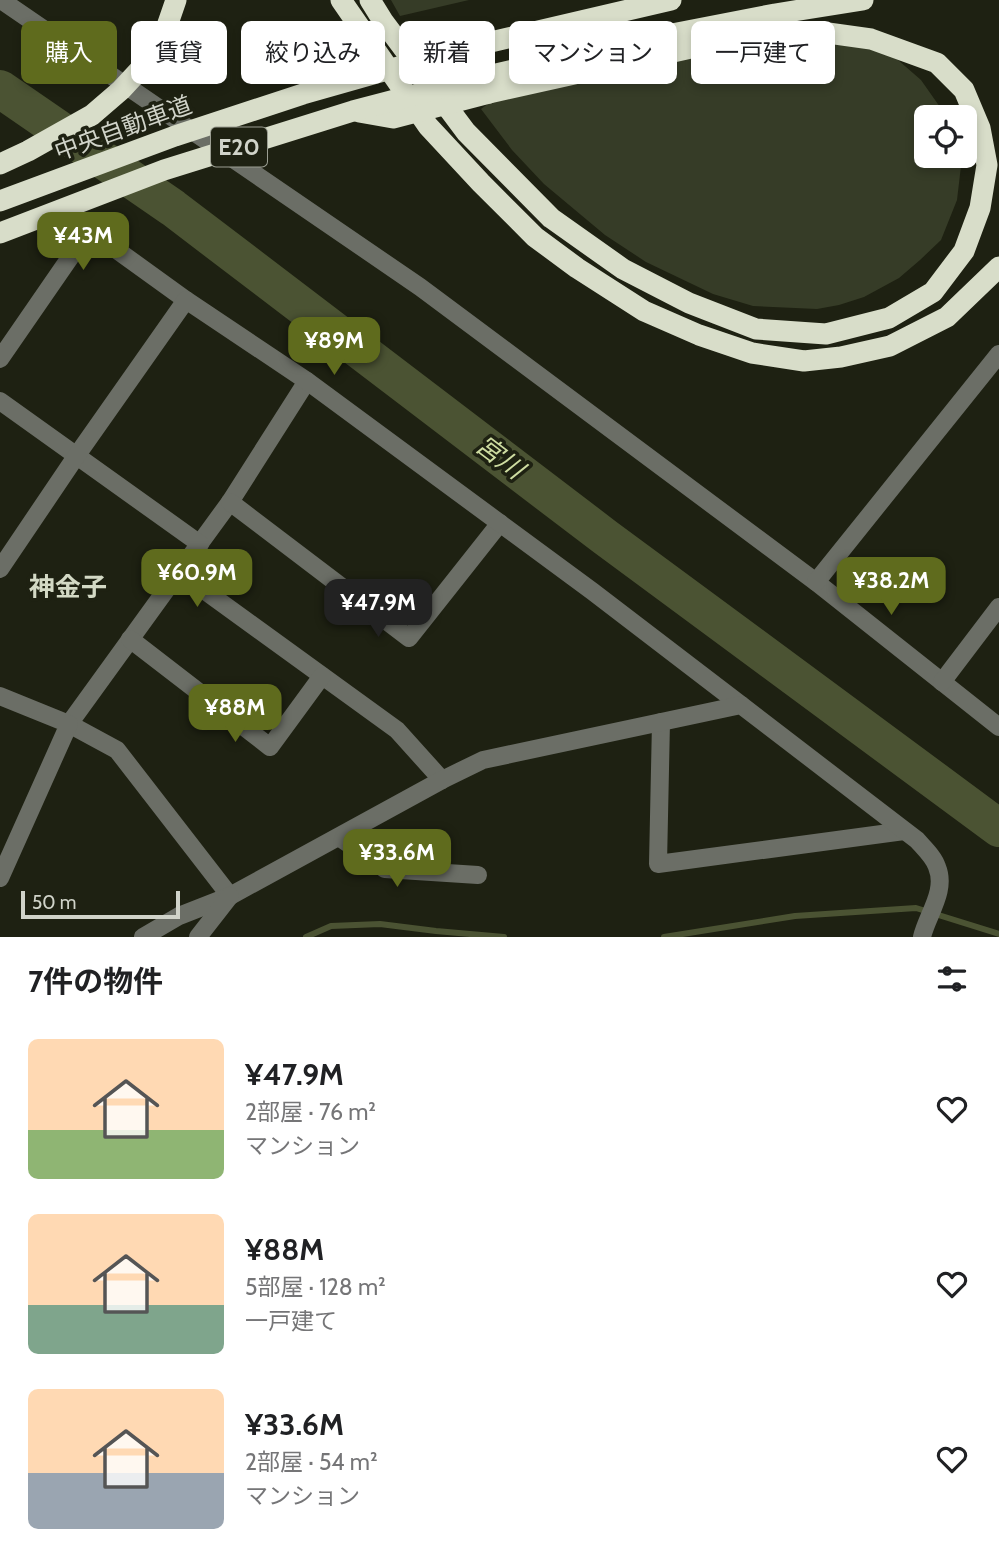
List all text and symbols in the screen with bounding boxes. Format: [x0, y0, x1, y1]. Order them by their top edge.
chip: 購入 [21, 21, 117, 84]
chip: 賃貸 [131, 21, 227, 84]
chip: 絞り込み [241, 21, 385, 84]
chip: 新着 [399, 21, 495, 84]
chip: マンション [509, 21, 677, 84]
chip: 一戸建て [691, 21, 835, 84]
street label: 中央自動車道 [50, 90, 196, 166]
map controls [914, 105, 977, 168]
button: locate [914, 105, 977, 168]
road number: E20 [211, 128, 267, 166]
pin: ¥43M [42, 212, 124, 272]
text: ¥43M [53, 221, 113, 249]
pin: ¥89M [293, 318, 375, 377]
text: ¥89M [304, 326, 364, 354]
water label: 宮川 [470, 429, 533, 487]
pin: ¥60.9M [140, 550, 254, 609]
text: ¥60.9M [157, 558, 237, 586]
pin: ¥38.2M [834, 558, 948, 617]
text: ¥38.2M [853, 566, 929, 594]
district label: 神金子 [29, 571, 107, 603]
pin: ¥47.9M [321, 580, 435, 639]
text: ¥47.9M [340, 588, 416, 616]
pin: ¥88M [194, 684, 276, 744]
text: ¥88M [205, 693, 265, 721]
pin: ¥33.6M [340, 830, 454, 889]
text: ¥33.6M [359, 838, 435, 866]
scale bar [21, 888, 180, 920]
text: 50 m [32, 891, 76, 914]
icon: filters [933, 960, 971, 998]
text: 7件の物件 [28, 963, 163, 1000]
text: ¥47.9M [245, 1056, 344, 1093]
icon: home [84, 1067, 168, 1151]
icon: heart [933, 1090, 971, 1128]
text: 2部屋 · 76 m² [245, 1098, 376, 1126]
text: マンション [245, 1132, 360, 1160]
text: ¥88M [245, 1231, 324, 1268]
icon: home [84, 1242, 168, 1326]
icon: heart [933, 1265, 971, 1303]
text: 5部屋 · 128 m² [245, 1273, 386, 1301]
text: 一戸建て [245, 1307, 337, 1335]
text: ¥33.6M [245, 1406, 344, 1443]
icon: home [84, 1417, 168, 1501]
icon: heart [933, 1440, 971, 1478]
text: 2部屋 · 54 m² [245, 1448, 378, 1476]
text: マンション [245, 1482, 360, 1510]

